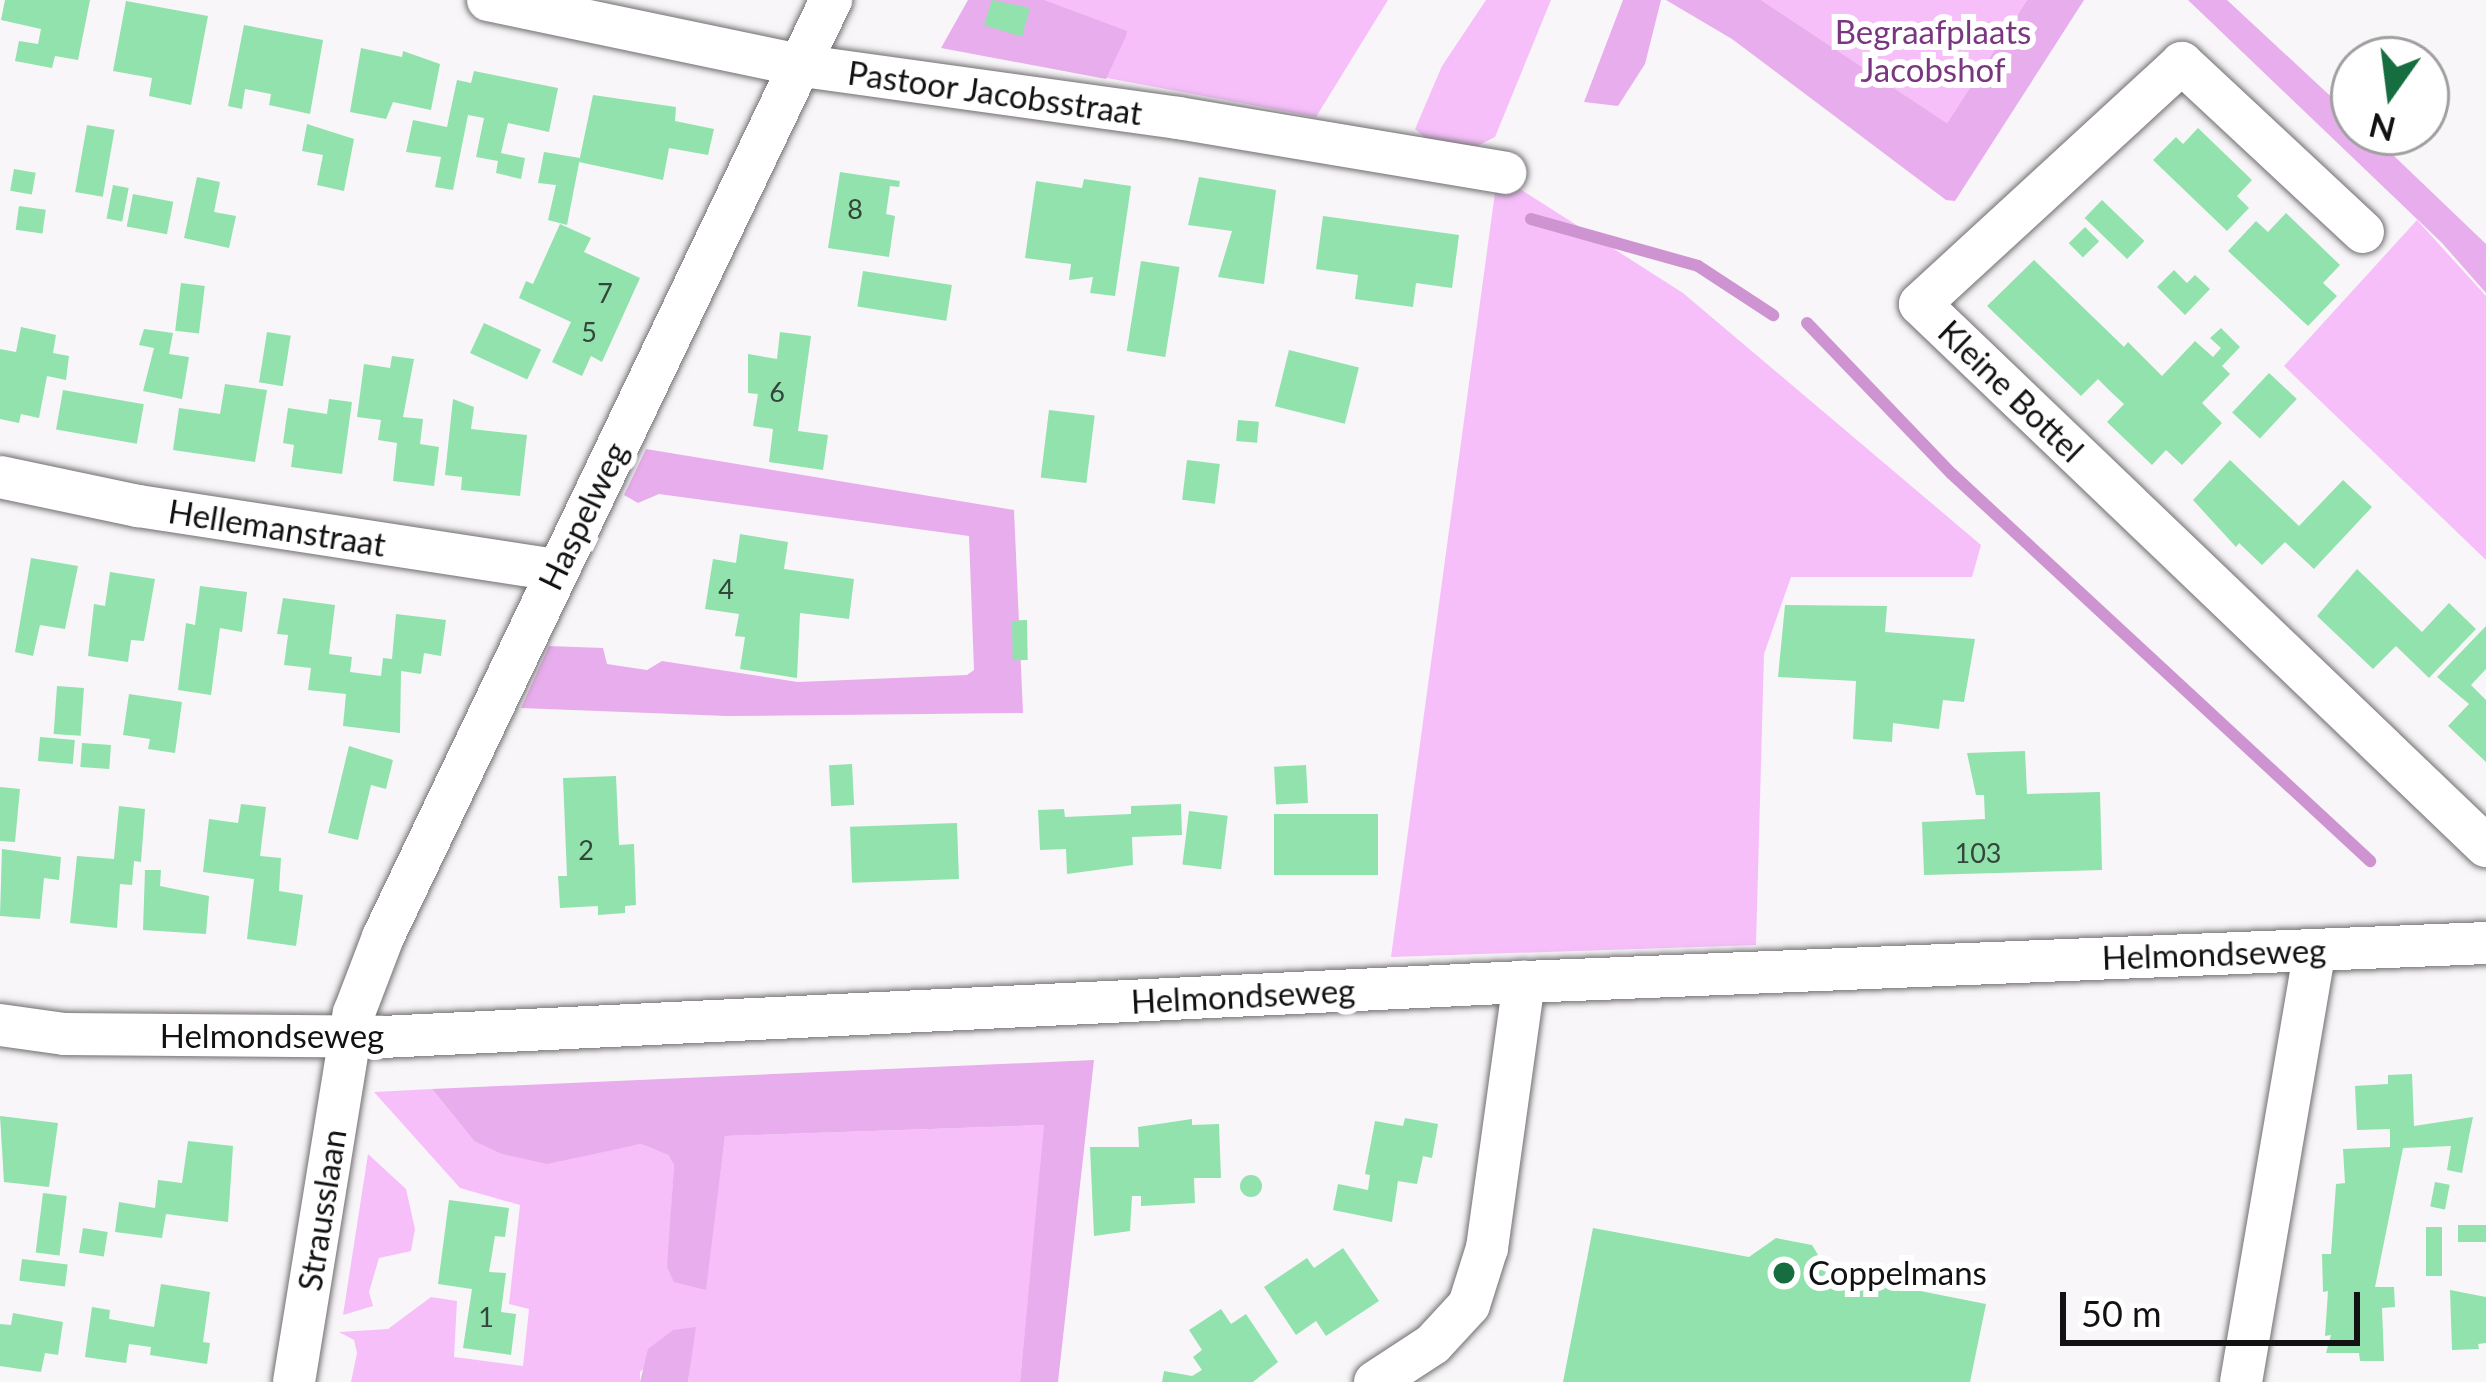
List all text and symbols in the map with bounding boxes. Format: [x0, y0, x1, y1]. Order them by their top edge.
park label: Begraafplaats Jacobshof [1835, 12, 2031, 90]
north arrow [2330, 36, 2450, 156]
street label: Pastoor Jacobsstraat [844, 53, 1146, 133]
text: N [2365, 106, 2399, 151]
house number: 8 [847, 193, 863, 225]
house number: 7 [597, 277, 613, 309]
street label: Kleine Bottel [1930, 312, 2092, 470]
house number: 5 [581, 316, 597, 348]
house number: 6 [769, 376, 785, 408]
street label: Haspelweg [530, 436, 636, 596]
street label: Hellemanstraat [166, 491, 388, 565]
house number: 4 [718, 573, 734, 605]
house number: 2 [578, 834, 594, 866]
house number: 103 [1955, 837, 2001, 869]
street label: Helmondseweg [2101, 930, 2327, 978]
street label: Helmondseweg [1130, 970, 1356, 1022]
street label: Helmondseweg [160, 1016, 384, 1056]
street label: Strausslaan [290, 1126, 354, 1294]
place label: Coppelmans [1808, 1253, 1987, 1293]
marker: Coppelmans [1771, 1260, 1797, 1286]
scale bar [2066, 1268, 2366, 1342]
text: 50 m [2081, 1291, 2162, 1335]
house number: 1 [478, 1301, 494, 1333]

